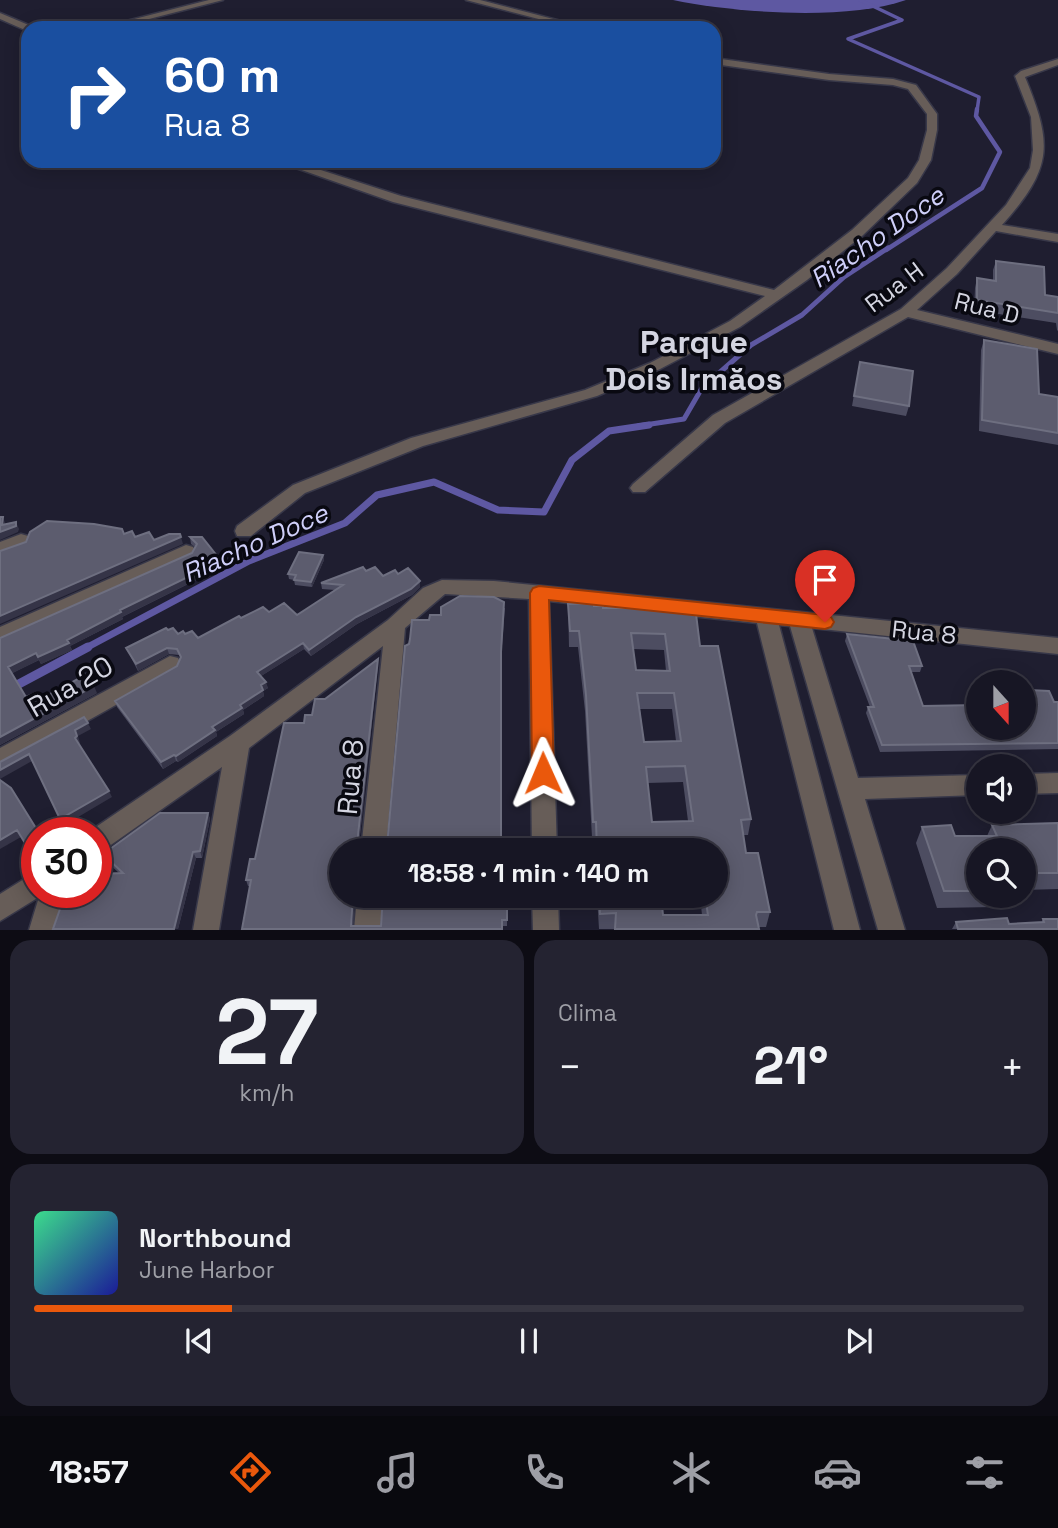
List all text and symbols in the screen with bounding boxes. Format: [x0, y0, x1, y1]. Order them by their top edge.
text: 60 m [164, 44, 280, 106]
icon: right [49, 49, 140, 140]
text: Rua 8 [164, 105, 250, 145]
water label: Riacho Doce [803, 177, 952, 296]
street label: Rua H [858, 255, 930, 319]
street label: Rua D [951, 285, 1023, 331]
district label: Parque Dois Irmăos [605, 322, 783, 399]
water label: Riacho Doce [177, 495, 335, 590]
pin [795, 550, 855, 622]
icon: arrive [806, 561, 844, 599]
street label: Rua 8 [890, 613, 958, 651]
street label: Rua 20 [21, 647, 119, 725]
north arrow [966, 670, 1036, 740]
map controls [966, 670, 1036, 908]
position arrow [506, 736, 580, 810]
street label: Rua 8 [329, 738, 371, 816]
button: sound [966, 754, 1036, 824]
speed limit sign: 30 [21, 817, 112, 908]
button: search [966, 838, 1036, 908]
text: 18:58 · 1 min · 140 m [408, 856, 649, 890]
text: 27 [215, 974, 319, 1091]
text: Clima [558, 998, 617, 1028]
text: 21° [754, 1033, 828, 1099]
text: − [558, 1043, 582, 1091]
text: + [1000, 1043, 1024, 1091]
text: km/h [240, 1078, 294, 1108]
text: Northbound [139, 1221, 292, 1255]
text: June Harbor [139, 1255, 274, 1285]
icon: previous [180, 1322, 218, 1360]
icon: pause [510, 1322, 548, 1360]
icon: next [840, 1322, 878, 1360]
icon: directions [226, 1448, 275, 1497]
icon: music [373, 1448, 422, 1497]
icon: phone [520, 1448, 569, 1497]
icon: climate [667, 1448, 716, 1497]
icon: car [813, 1448, 862, 1497]
icon: filters [960, 1448, 1009, 1497]
text: 18:57 [49, 1452, 129, 1492]

